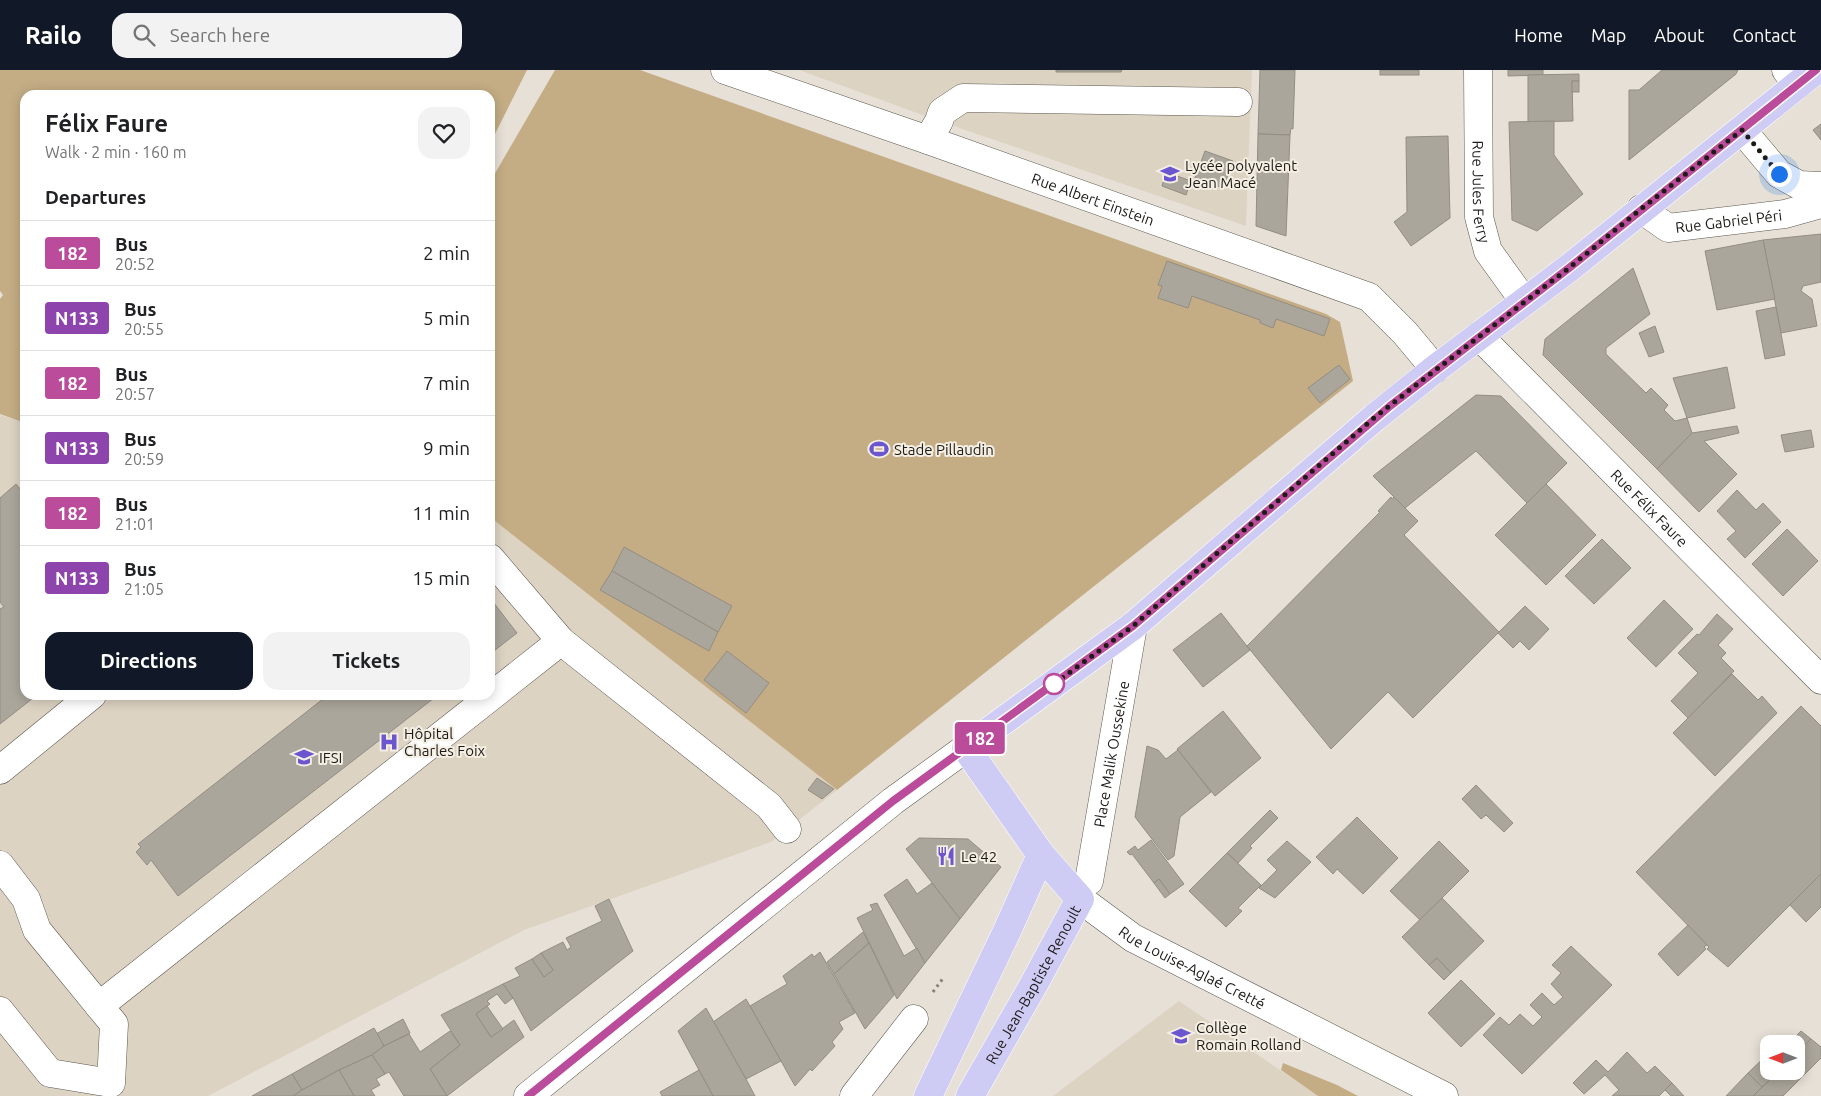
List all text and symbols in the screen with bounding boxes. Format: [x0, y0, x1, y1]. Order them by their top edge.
search box [112, 13, 462, 58]
icon: search [130, 21, 158, 49]
text: Railo [25, 22, 82, 49]
text: Search here [170, 24, 270, 46]
text: Home [1514, 25, 1563, 45]
text: Map [1591, 25, 1626, 45]
text: About [1654, 25, 1704, 45]
text: Contact [1732, 25, 1796, 45]
button: heart [418, 107, 470, 159]
text: Félix Faure [45, 110, 168, 137]
street label: Rue Jules Ferry [1470, 140, 1494, 245]
text: Walk · 2 min · 160 m [45, 143, 187, 161]
place label: Lycée polyvalent Jean Macé [1185, 157, 1297, 191]
your location [1767, 162, 1792, 187]
school or university icon: Lycée polyvalent Jean Macé [1159, 163, 1181, 185]
street label: Rue Albert Einstein [1029, 169, 1157, 228]
text: Departures [45, 186, 146, 208]
street label: Rue Gabriel Péri [1674, 206, 1783, 236]
text: Bus [115, 233, 148, 255]
text: 2 min [423, 242, 470, 264]
text: 182 [57, 243, 88, 263]
text: 20:52 [115, 255, 155, 273]
text: Bus [124, 298, 157, 320]
text: 5 min [423, 307, 470, 329]
text: N133 [55, 308, 99, 328]
text: 20:55 [124, 320, 164, 338]
text: Bus [115, 363, 148, 385]
text: 7 min [423, 372, 470, 394]
text: 182 [57, 373, 88, 393]
text: 20:57 [115, 385, 155, 403]
text: Bus [124, 428, 157, 450]
text: 9 min [423, 437, 470, 459]
text: N133 [55, 438, 99, 458]
sports icon: Stade Pillaudin [868, 438, 890, 460]
place label: Stade Pillaudin [894, 441, 994, 458]
text: 20:59 [124, 450, 164, 468]
street label: Rue Félix Faure [1608, 465, 1692, 550]
text: Bus [115, 493, 148, 515]
text: 11 min [412, 502, 470, 524]
text: 182 [57, 503, 88, 523]
text: 21:01 [115, 515, 155, 533]
text: Bus [124, 558, 157, 580]
text: 15 min [412, 567, 470, 589]
text: N133 [55, 568, 99, 588]
text: 21:05 [124, 580, 164, 598]
button: Directions [45, 632, 253, 690]
button: Tickets [263, 632, 470, 690]
unlabelled marker [1043, 673, 1065, 695]
street label: Place Malik Oussekine [1090, 679, 1132, 828]
line badge: 182 [951, 722, 1009, 754]
place label: Hôpital Charles Foix [404, 725, 486, 759]
text: 182 [965, 728, 995, 748]
hospital icon: Hôpital Charles Foix [378, 731, 400, 753]
school or university icon: IFSI [293, 746, 315, 768]
place label: IFSI [319, 749, 342, 766]
restaurant icon: Le 42 [935, 845, 957, 867]
place label: Le 42 [961, 848, 997, 865]
street label: Rue Jean-Baptiste Renoult [982, 902, 1084, 1067]
street label: Rue Louise-Aglaé Cretté [1116, 922, 1268, 1012]
place label: Collège Romain Rolland [1196, 1019, 1301, 1053]
school or university icon: Collège Romain Rolland [1170, 1025, 1192, 1047]
north arrow [1760, 1035, 1805, 1080]
map controls [1760, 1035, 1805, 1080]

